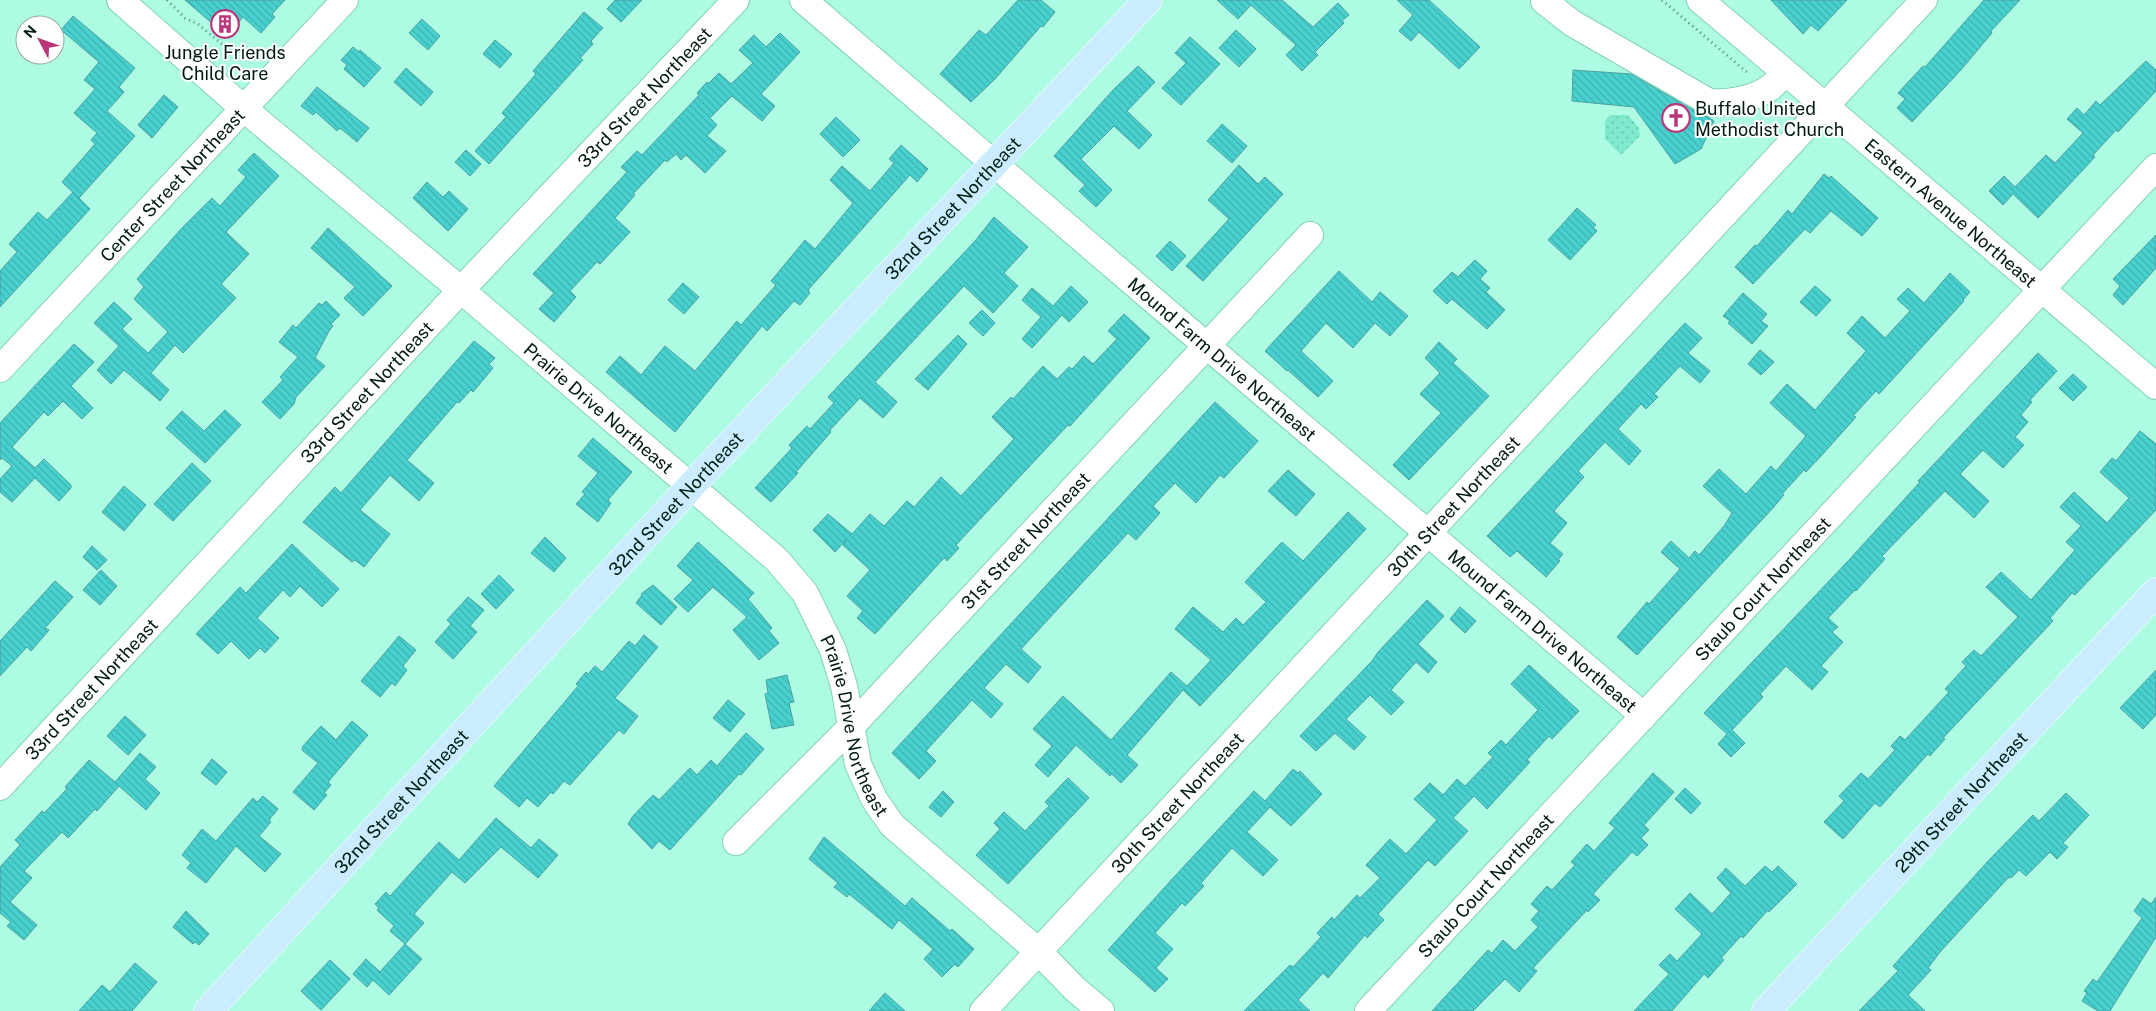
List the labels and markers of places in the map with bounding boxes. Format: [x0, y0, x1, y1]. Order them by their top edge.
building icon: Jungle Friends Child Care [210, 9, 240, 39]
place label: Jungle Friends Child Care [164, 42, 286, 84]
place label: Buffalo United Methodist Church [1695, 98, 1844, 140]
church icon: Buffalo United Methodist Church [1661, 103, 1691, 133]

